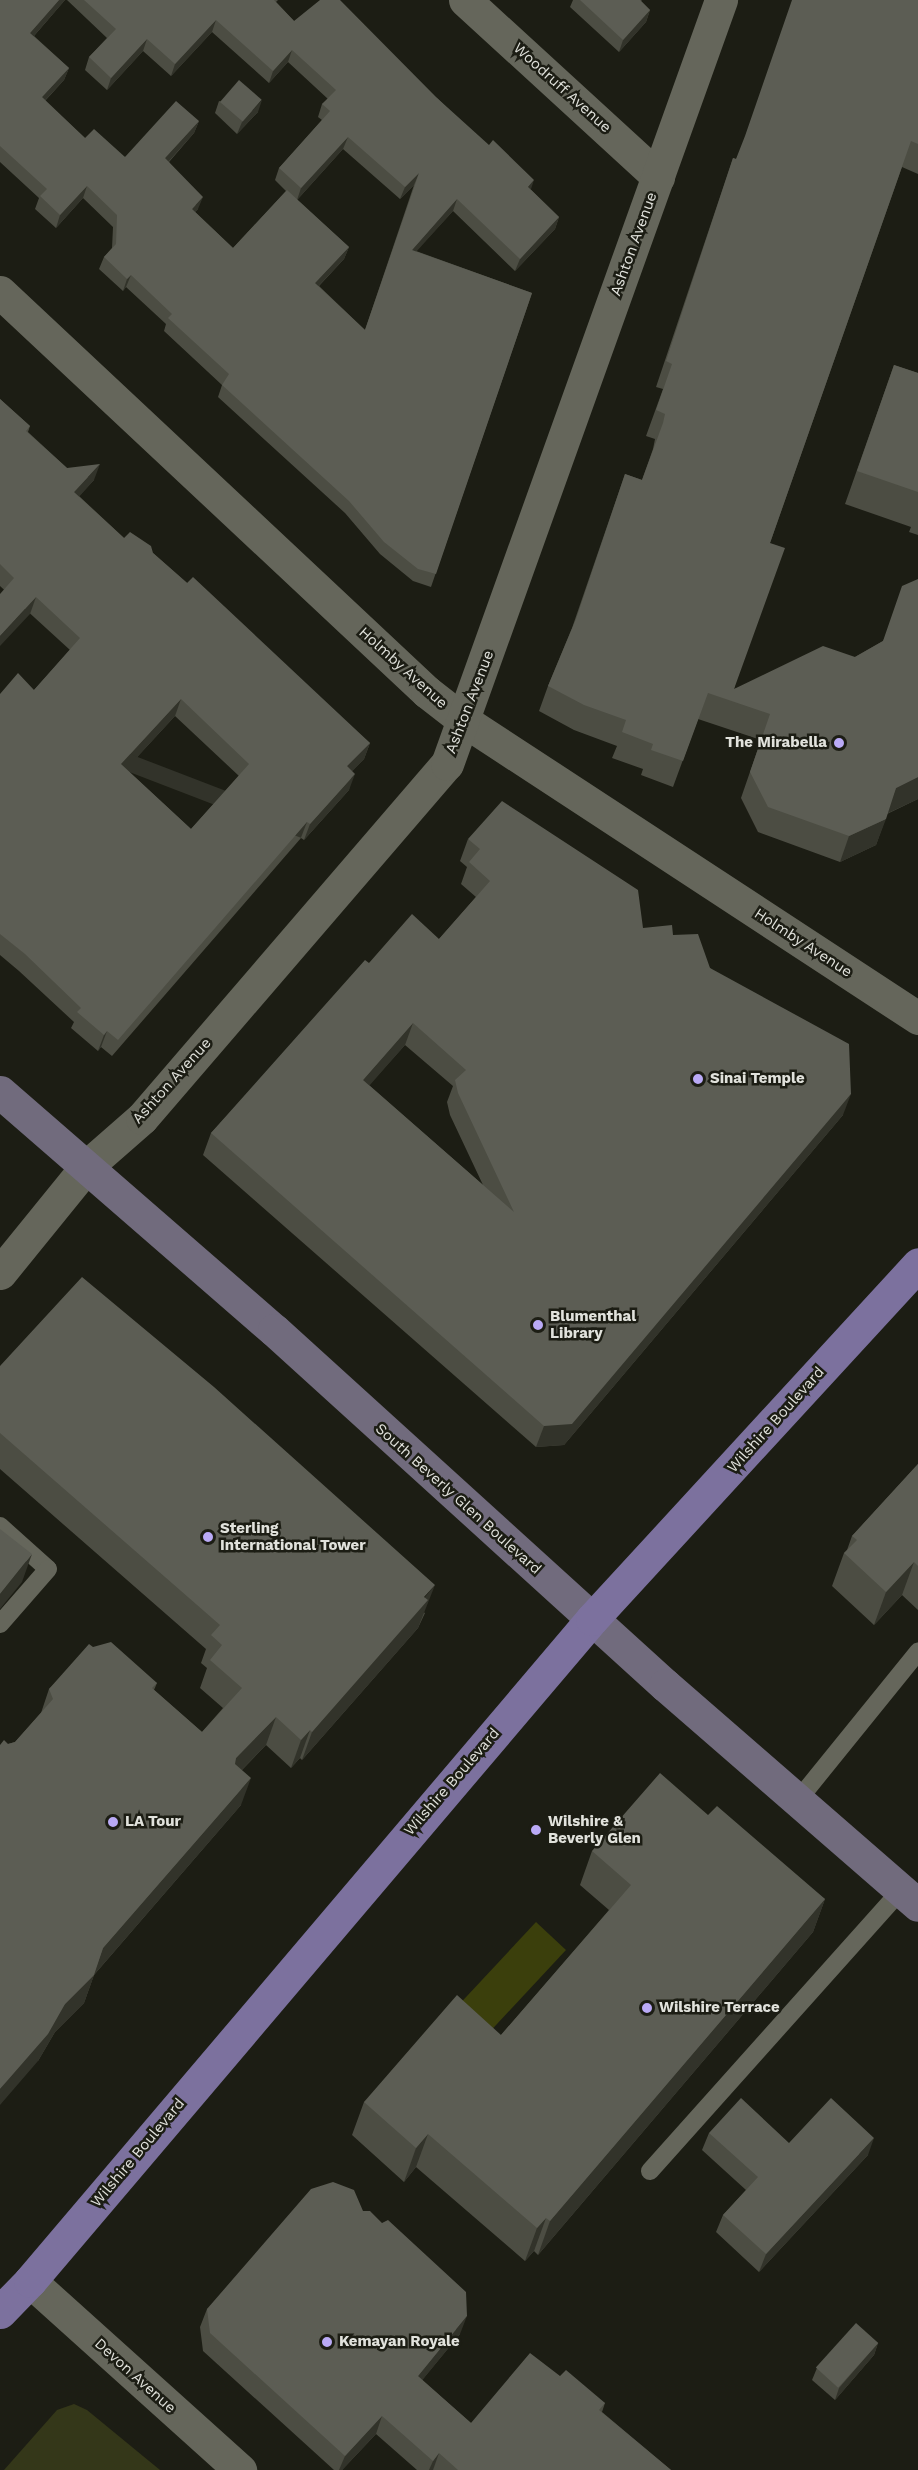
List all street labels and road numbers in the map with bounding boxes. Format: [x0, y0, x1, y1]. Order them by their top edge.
street label: Woodruff Avenue [509, 39, 615, 137]
street label: Ashton Avenue [607, 189, 661, 299]
street label: Holmby Avenue [355, 623, 451, 713]
street label: Ashton Avenue [442, 648, 498, 756]
street label: Holmby Avenue [750, 904, 856, 982]
street label: Ashton Avenue [129, 1034, 215, 1128]
street label: Wilshire Boulevard [724, 1363, 828, 1477]
street label: South Beverly Glen Boulevard [371, 1420, 545, 1578]
street label: Wilshire Boulevard [401, 1725, 503, 1839]
street label: Wilshire Boulevard [87, 2095, 189, 2211]
street label: Devon Avenue [91, 2335, 179, 2417]

